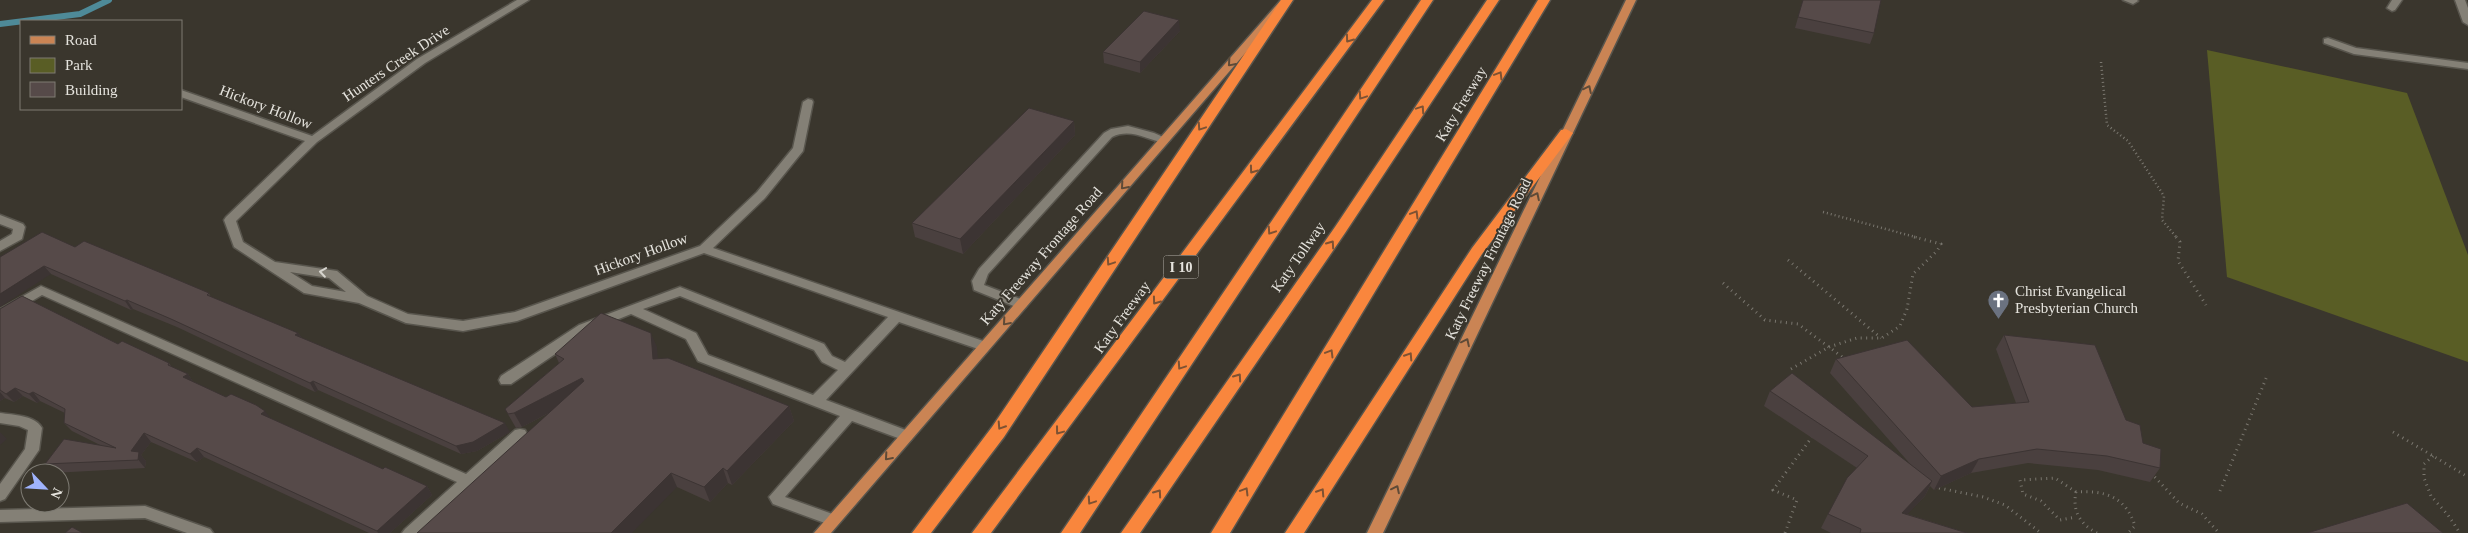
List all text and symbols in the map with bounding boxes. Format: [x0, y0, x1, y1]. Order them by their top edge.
legend [20, 20, 182, 110]
street label: Hunters Creek Drive [340, 21, 453, 105]
text: Road [65, 32, 97, 48]
one-way arrow [1346, 33, 1355, 43]
text: Park [65, 57, 93, 73]
one-way arrow [1227, 58, 1236, 67]
street label: Katy Freeway [1432, 63, 1490, 144]
one-way arrow [1493, 72, 1503, 81]
text: Building [65, 82, 118, 98]
street label: Hickory Hollow [217, 82, 315, 132]
one-way arrow [1582, 85, 1592, 94]
one-way arrow [1359, 90, 1368, 99]
one-way arrow [1415, 105, 1425, 114]
one-way arrow [1198, 121, 1207, 131]
one-way arrow [1250, 164, 1259, 174]
street label: Katy Freeway Frontage Road [1442, 175, 1534, 342]
one-way arrow [1121, 180, 1130, 189]
street label: Katy Freeway Frontage Road [977, 184, 1105, 328]
one-way arrow [1530, 192, 1540, 201]
one-way arrow [1408, 211, 1418, 220]
street label: Katy Tollway [1268, 219, 1328, 295]
one-way arrow [1268, 225, 1278, 234]
street label: Hickory Hollow [592, 230, 690, 278]
one-way arrow [1325, 240, 1334, 250]
one-way arrow [1107, 256, 1116, 266]
road number: I 10 [1164, 256, 1198, 278]
one-way arrow [319, 267, 327, 278]
street label: Katy Freeway [1091, 278, 1154, 356]
place label: Christ Evangelical Presbyterian Church [2015, 283, 2138, 316]
church icon: Christ Evangelical Presbyterian Church [1987, 288, 2011, 319]
one-way arrow [1153, 295, 1162, 305]
one-way arrow [1002, 316, 1011, 325]
one-way arrow [1460, 339, 1470, 348]
one-way arrow [1323, 349, 1333, 358]
one-way arrow [1403, 352, 1412, 361]
one-way arrow [1178, 360, 1187, 370]
one-way arrow [1232, 373, 1241, 383]
one-way arrow [998, 421, 1007, 430]
one-way arrow [1056, 425, 1065, 435]
one-way arrow [884, 452, 893, 461]
north arrow [20, 463, 70, 513]
one-way arrow [1390, 485, 1400, 494]
text: N [47, 486, 65, 501]
one-way arrow [1239, 488, 1249, 497]
one-way arrow [1314, 488, 1324, 497]
one-way arrow [1152, 489, 1161, 499]
one-way arrow [1088, 495, 1097, 505]

